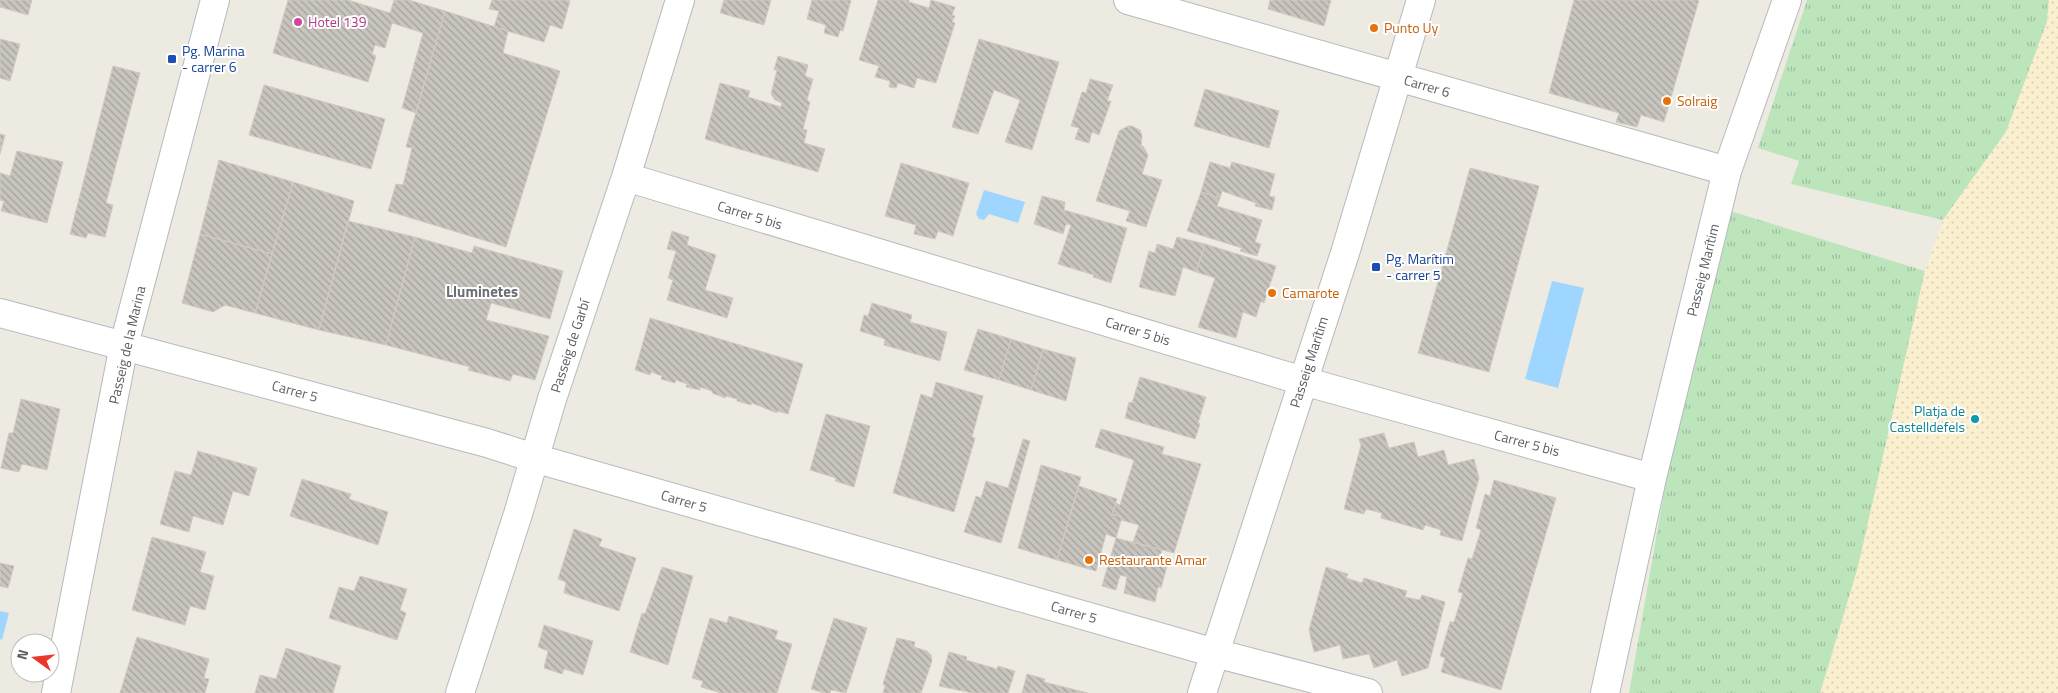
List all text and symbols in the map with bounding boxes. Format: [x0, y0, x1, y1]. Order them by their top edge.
place label: Hotel 139 [308, 11, 367, 32]
marker: Hotel 139 [292, 16, 304, 28]
place label: Punto Uy [1384, 17, 1439, 38]
marker: Punto Uy [1368, 22, 1380, 34]
place label: Pg. Marina - carrer 6 [182, 40, 245, 77]
marker: Pg. Marina - carrer 6 [166, 53, 178, 65]
street label: Carrer 6 [1402, 69, 1453, 102]
place label: Solraig [1677, 90, 1717, 111]
marker: Solraig [1661, 95, 1673, 107]
street label: Carrer 5 bis [715, 195, 785, 234]
street label: Passeig Marítim [1681, 221, 1724, 319]
place label: Pg. Marítim - carrer 5 [1386, 248, 1454, 285]
marker: Pg. Marítim - carrer 5 [1370, 261, 1382, 273]
district label: Lluminetes [446, 280, 518, 303]
place label: Camarote [1282, 282, 1339, 303]
street label: Passeig de la Marina [103, 284, 150, 406]
marker: Camarote [1266, 287, 1278, 299]
street label: Passeig de Garbí [545, 296, 595, 395]
street label: Carrer 5 bis [1103, 311, 1173, 350]
street label: Passeig Marítim [1284, 313, 1333, 410]
street label: Carrer 5 [270, 374, 321, 407]
place label: Platja de Castelldefels [1890, 400, 1965, 437]
marker: Platja de Castelldefels [1969, 413, 1981, 425]
street label: Carrer 5 bis [1492, 424, 1562, 461]
street label: Carrer 5 [659, 484, 710, 517]
place label: Restaurante Amar [1099, 549, 1207, 570]
marker: Restaurante Amar [1083, 554, 1095, 566]
street label: Carrer 5 [1049, 595, 1100, 628]
north arrow [10, 633, 60, 683]
text: N [11, 647, 33, 662]

